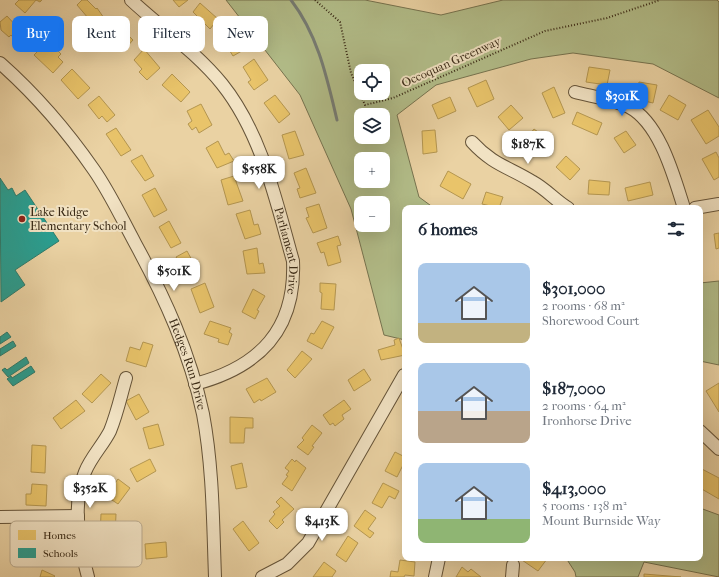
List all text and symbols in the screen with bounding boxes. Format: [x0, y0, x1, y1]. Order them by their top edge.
chip: Buy [12, 16, 64, 52]
chip: Rent [72, 16, 130, 52]
chip: Filters [138, 16, 205, 52]
chip: New [213, 16, 268, 52]
street label: Occoquan Greenway [399, 34, 503, 90]
map controls [354, 64, 390, 232]
button: locate [354, 64, 390, 100]
pin: $301K [594, 83, 650, 117]
text: $301K [605, 88, 639, 103]
button: layers [354, 108, 390, 144]
pin: $187K [500, 131, 556, 165]
text: $187K [511, 136, 545, 151]
button: + [354, 152, 390, 188]
pin: $558K [231, 156, 287, 190]
text: $558K [242, 161, 276, 176]
button: − [354, 196, 390, 232]
place label: Lake Ridge Elementary School [30, 205, 127, 233]
street label: Parliament Drive [271, 205, 300, 296]
marker: Lake Ridge Elementary School [17, 214, 27, 224]
icon: filters [665, 218, 687, 240]
text: 6 homes [418, 219, 478, 239]
pin: $501K [146, 258, 202, 292]
text: $501K [157, 263, 191, 278]
text: $301,000 [542, 278, 605, 298]
icon: home [450, 279, 498, 327]
text: 2 rooms · 68 m² [542, 298, 625, 313]
text: Shorewood Court [542, 313, 640, 328]
street label: Hedges Run Drive [166, 316, 209, 411]
text: $187,000 [542, 378, 606, 398]
icon: home [450, 379, 498, 427]
text: 2 rooms · 64 m² [542, 398, 626, 413]
text: Ironhorse Drive [542, 413, 632, 428]
pin: $352K [62, 475, 118, 509]
text: $413,000 [542, 478, 606, 498]
icon: home [450, 479, 498, 527]
text: $352K [73, 480, 107, 495]
text: 5 rooms · 138 m² [542, 498, 627, 513]
pin: $413K [294, 508, 350, 542]
text: $413K [305, 513, 339, 528]
text: Mount Burnside Way [542, 513, 661, 528]
legend [10, 521, 142, 567]
text: Homes [43, 529, 76, 542]
text: Schools [43, 547, 78, 560]

